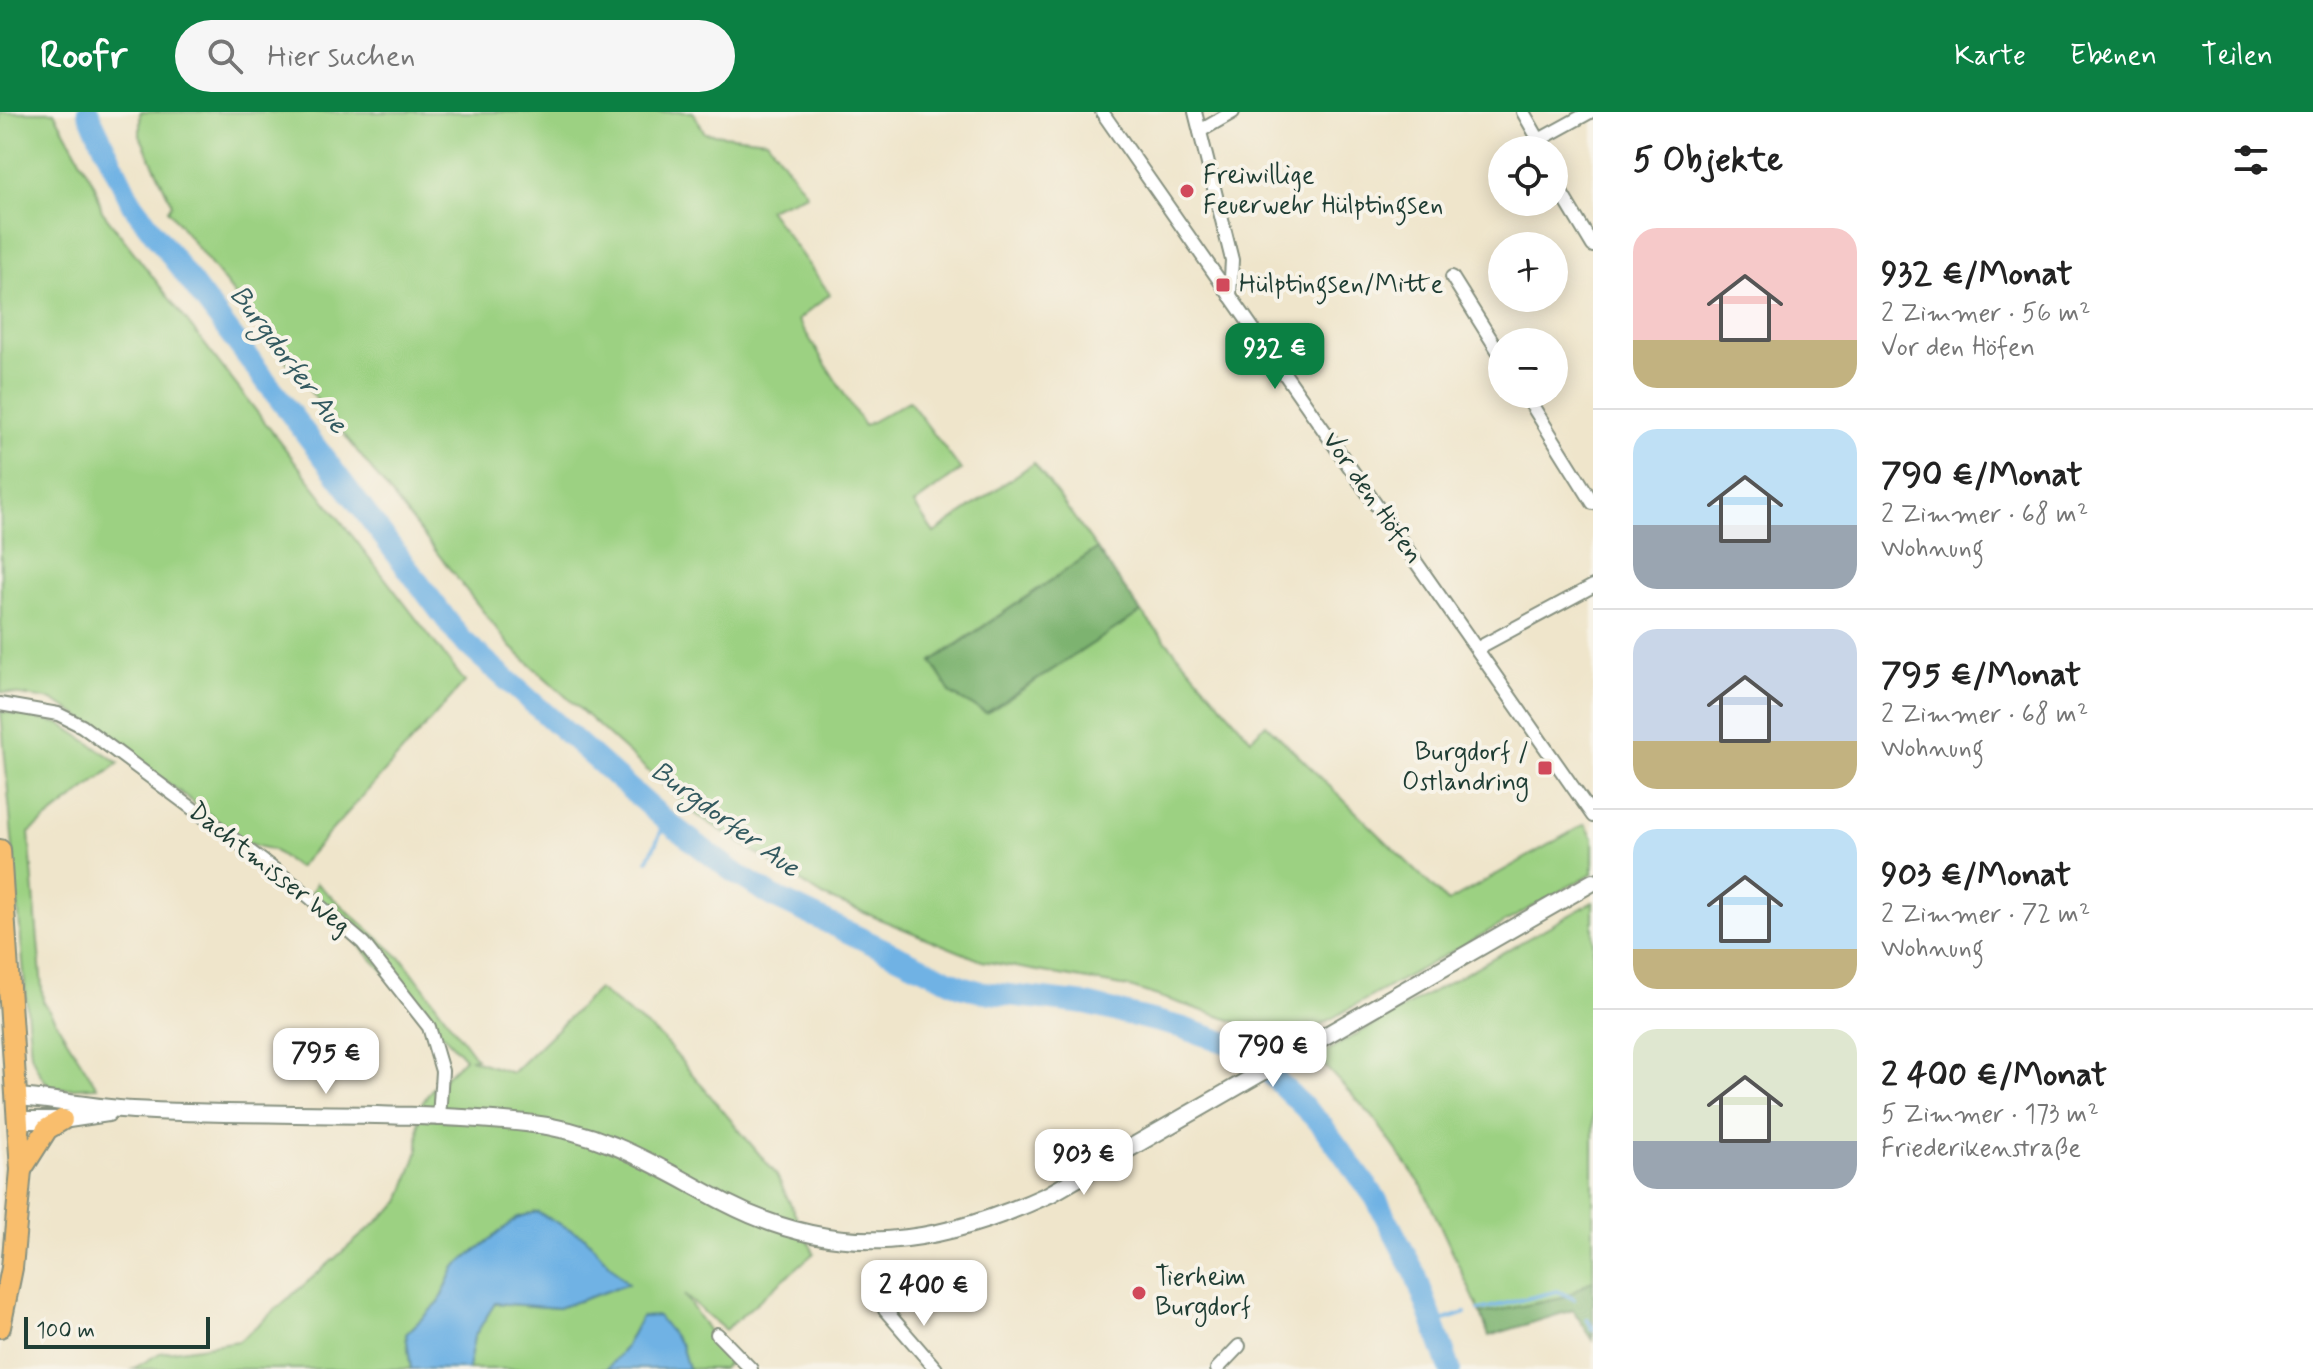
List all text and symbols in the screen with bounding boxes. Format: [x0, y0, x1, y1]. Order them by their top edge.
search box [175, 20, 735, 92]
text: Roofr [40, 32, 127, 81]
icon: search [203, 34, 247, 78]
text: Hier suchen [267, 37, 415, 76]
text: Karte [1954, 38, 2026, 75]
text: Ebenen [2070, 38, 2157, 75]
text: Teilen [2201, 38, 2273, 75]
map controls [1488, 136, 1568, 408]
button: locate [1488, 136, 1568, 216]
text: 5 Objekte [1633, 138, 1783, 183]
icon: filters [2229, 138, 2273, 182]
place label: Freiwillige Feuerwehr Hülptingsen [1203, 159, 1443, 226]
marker: Freiwillige Feuerwehr Hülptingsen [1178, 182, 1196, 200]
button: + [1488, 232, 1568, 312]
text: 932 €/Monat [1881, 252, 2073, 297]
icon: home [1697, 260, 1793, 356]
place label: Hülptingsen/Mitte [1239, 268, 1443, 305]
marker: Hülptingsen/Mitte [1214, 276, 1232, 294]
water label: Burgdorfer Aue [219, 278, 356, 443]
text: 2 Zimmer · 56 m² [1881, 297, 2091, 331]
pin: 932 € [1219, 323, 1331, 391]
button: − [1488, 328, 1568, 408]
text: Vor den Höfen [1881, 331, 2035, 365]
text: 932 € [1243, 332, 1307, 366]
street label: Vor den Höfen [1314, 425, 1430, 571]
text: 790 €/Monat [1881, 453, 2082, 498]
icon: home [1697, 461, 1793, 557]
text: 2 Zimmer · 68 m² [1881, 498, 2088, 532]
text: Wohnung [1881, 532, 1984, 566]
text: 795 €/Monat [1881, 653, 2081, 698]
icon: home [1697, 661, 1793, 757]
text: 2 Zimmer · 68 m² [1881, 698, 2088, 732]
text: Wohnung [1881, 732, 1984, 766]
place label: Burgdorf / Ostlandring [1402, 736, 1529, 802]
water label: Burgdorfer Aue [642, 753, 808, 889]
marker: Burgdorf / Ostlandring [1536, 759, 1554, 777]
street label: Dachtmisser Weg [181, 795, 357, 943]
text: 903 €/Monat [1881, 853, 2071, 898]
icon: home [1697, 861, 1793, 957]
text: 2 Zimmer · 72 m² [1881, 898, 2090, 932]
text: Wohnung [1881, 932, 1984, 966]
pin: 790 € [1217, 1021, 1329, 1089]
pin: 795 € [270, 1028, 382, 1096]
text: 790 € [1237, 1030, 1309, 1064]
text: 795 € [291, 1037, 361, 1071]
text: 2 400 €/Monat [1881, 1053, 2107, 1098]
icon: home [1697, 1061, 1793, 1157]
text: 5 Zimmer · 173 m² [1881, 1098, 2099, 1132]
pin: 903 € [1028, 1129, 1140, 1197]
text: Friederikenstraße [1881, 1132, 2081, 1166]
text: 903 € [1053, 1138, 1115, 1172]
pin: 2 400 € [850, 1260, 998, 1328]
place label: Tierheim Burgdorf [1155, 1261, 1251, 1327]
text: 2 400 € [879, 1269, 969, 1303]
marker: Tierheim Burgdorf [1130, 1284, 1148, 1302]
scale bar [24, 1313, 210, 1349]
text: 100 m [36, 1317, 95, 1345]

